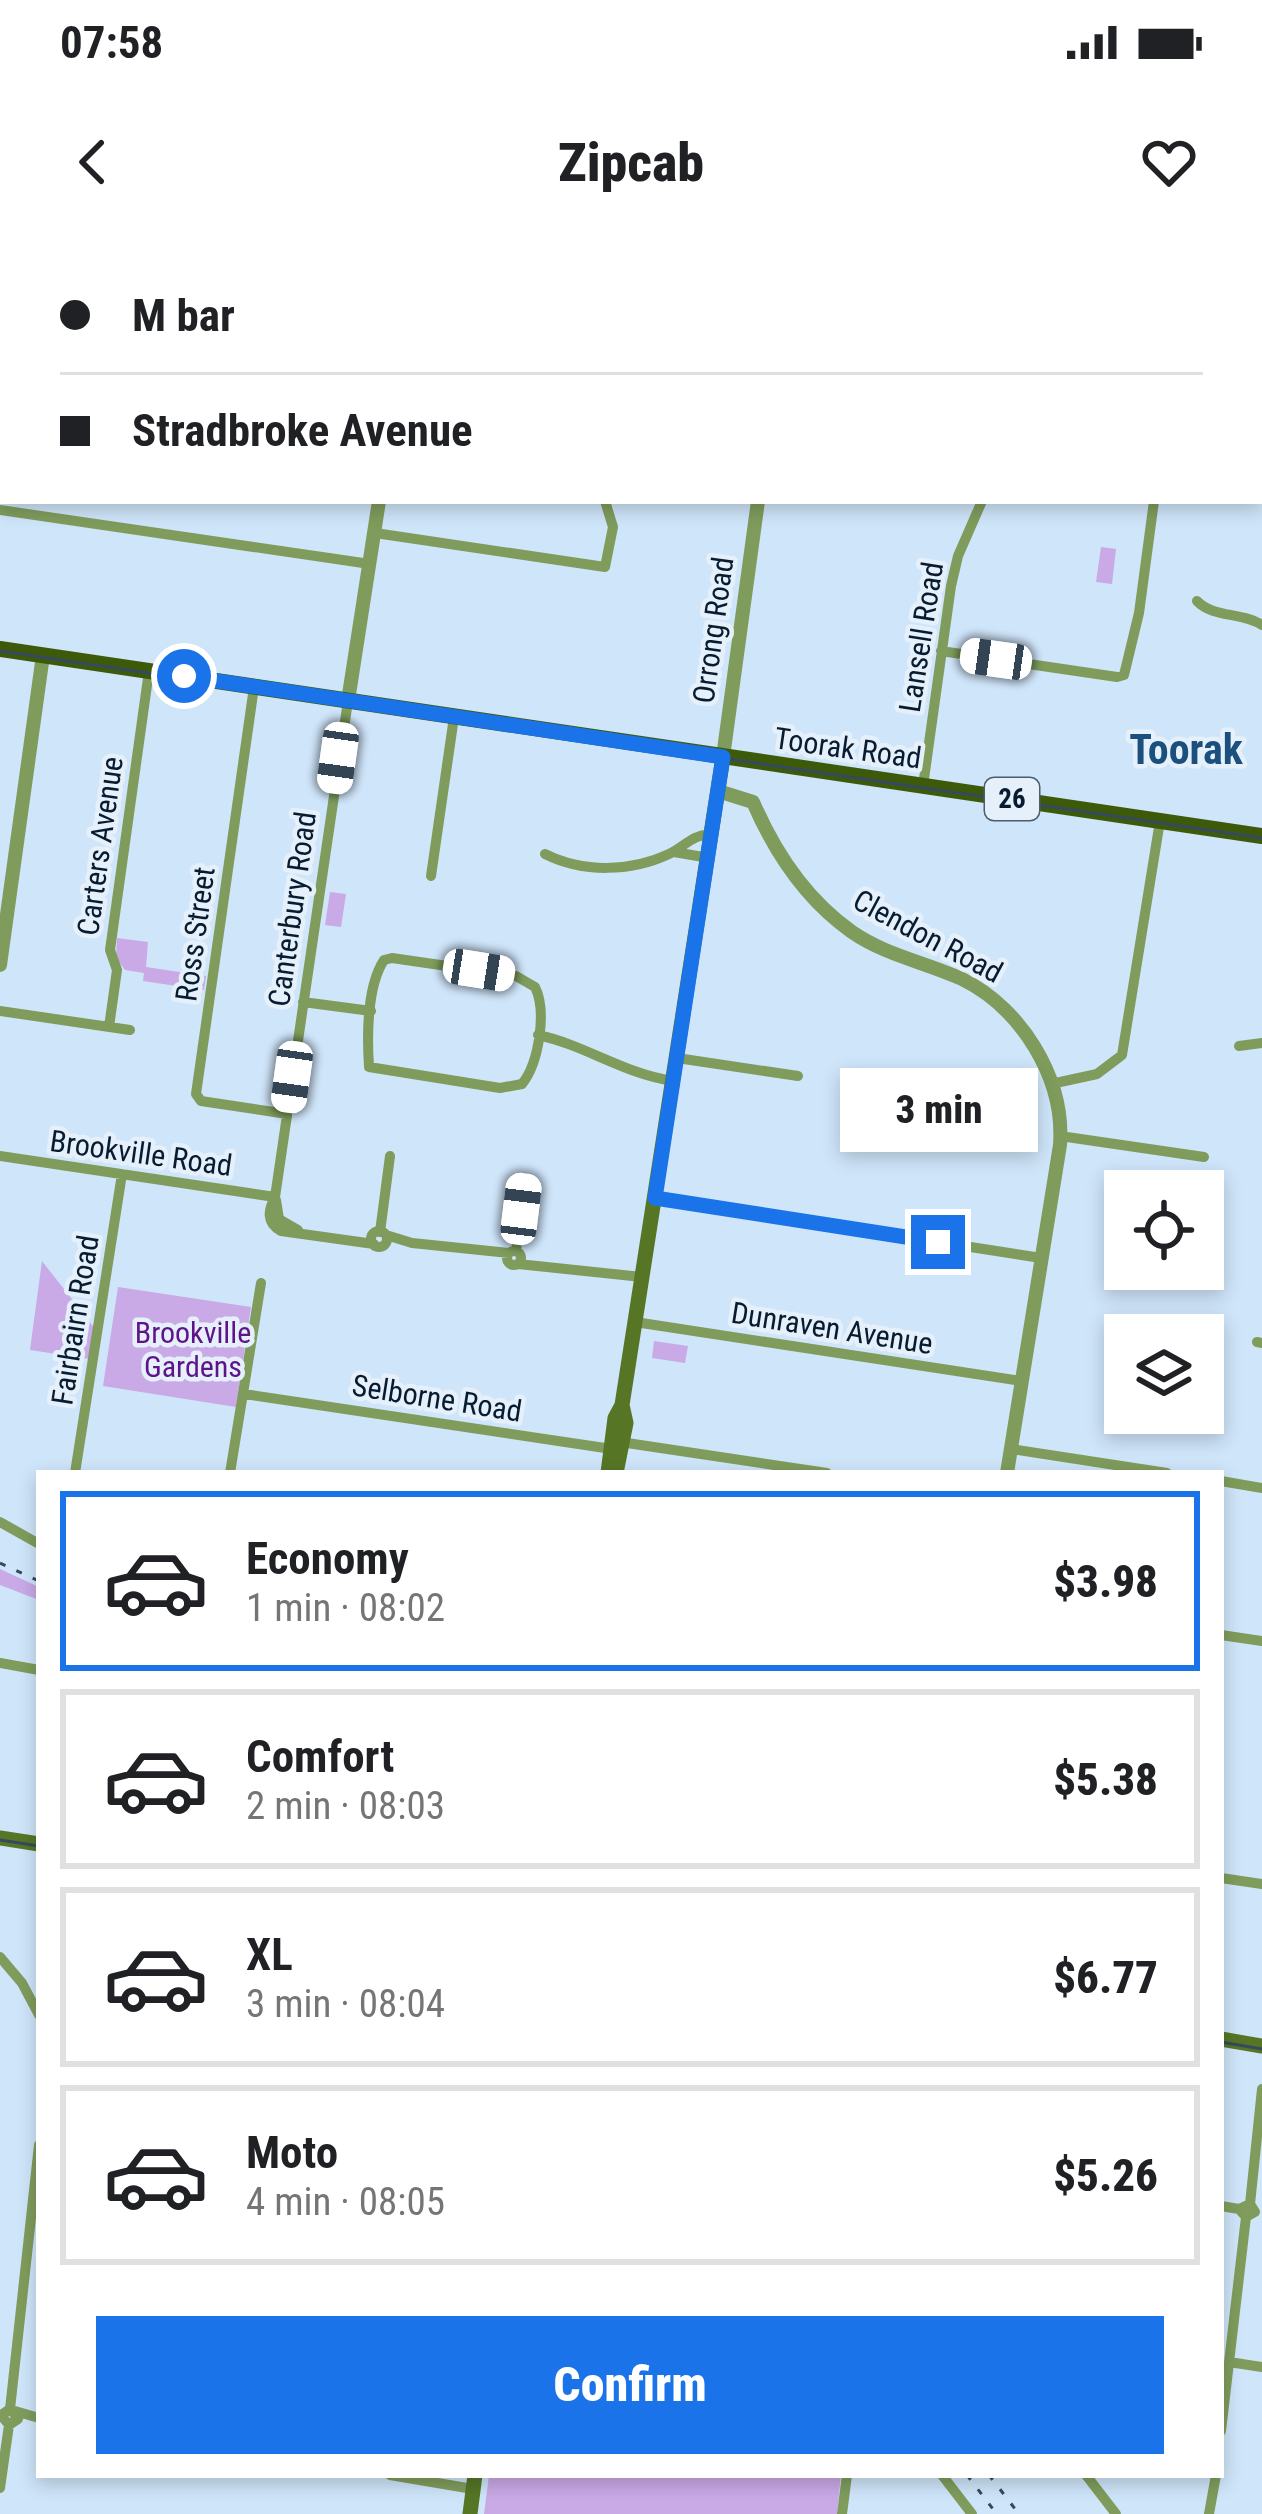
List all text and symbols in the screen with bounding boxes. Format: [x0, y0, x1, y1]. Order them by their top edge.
text: 07:58 [60, 16, 163, 69]
icon: back [60, 129, 126, 195]
icon: heart [1136, 129, 1202, 195]
text: Zipcab [558, 131, 704, 194]
text: M bar [132, 289, 235, 342]
text: Stradbroke Avenue [132, 404, 473, 457]
street label: Orrong Road [685, 555, 741, 705]
street label: Lansell Road [892, 559, 950, 715]
car [958, 636, 1034, 682]
route start [157, 649, 211, 703]
car [315, 720, 361, 796]
street label: Toorak Road [772, 720, 924, 776]
district label: Toorak [1129, 725, 1244, 774]
street label: Carters Avenue [70, 754, 130, 938]
road number: 26 [985, 778, 1039, 820]
street label: Canterbury Road [261, 809, 323, 1009]
street label: Ross Street [168, 864, 222, 1004]
street label: Clendon Road [847, 882, 1009, 990]
car [441, 947, 517, 993]
car [269, 1039, 315, 1115]
callout: 3 min [839, 1068, 1037, 1152]
text: 3 min [896, 1087, 982, 1133]
street label: Brookville Road [48, 1123, 234, 1183]
map controls [1104, 1170, 1224, 1434]
button: locate [1104, 1170, 1224, 1290]
car [499, 1171, 543, 1247]
route end [911, 1215, 965, 1269]
street label: Fairbairn Road [44, 1233, 106, 1407]
street label: Dunraven Avenue [729, 1295, 935, 1361]
button: layers [1104, 1314, 1224, 1434]
park label: Brookville Gardens [135, 1315, 251, 1384]
street label: Selborne Road [350, 1367, 524, 1429]
icon: car [102, 1527, 210, 1635]
text: Economy [246, 1532, 409, 1585]
text: $3.98 [1053, 1555, 1158, 1608]
text: 1 min · 08:02 [246, 1585, 445, 1631]
icon: car [102, 1725, 210, 1833]
text: Comfort [246, 1730, 394, 1783]
text: $5.38 [1053, 1753, 1158, 1806]
text: 2 min · 08:03 [246, 1783, 445, 1829]
icon: car [102, 1923, 210, 2031]
text: XL [246, 1928, 293, 1981]
text: $6.77 [1053, 1951, 1158, 2004]
text: 3 min · 08:04 [246, 1981, 445, 2027]
icon: car [102, 2121, 210, 2229]
text: Moto [246, 2126, 338, 2179]
text: $5.26 [1053, 2149, 1158, 2202]
text: 4 min · 08:05 [246, 2179, 445, 2225]
button: Confirm [96, 2316, 1164, 2454]

